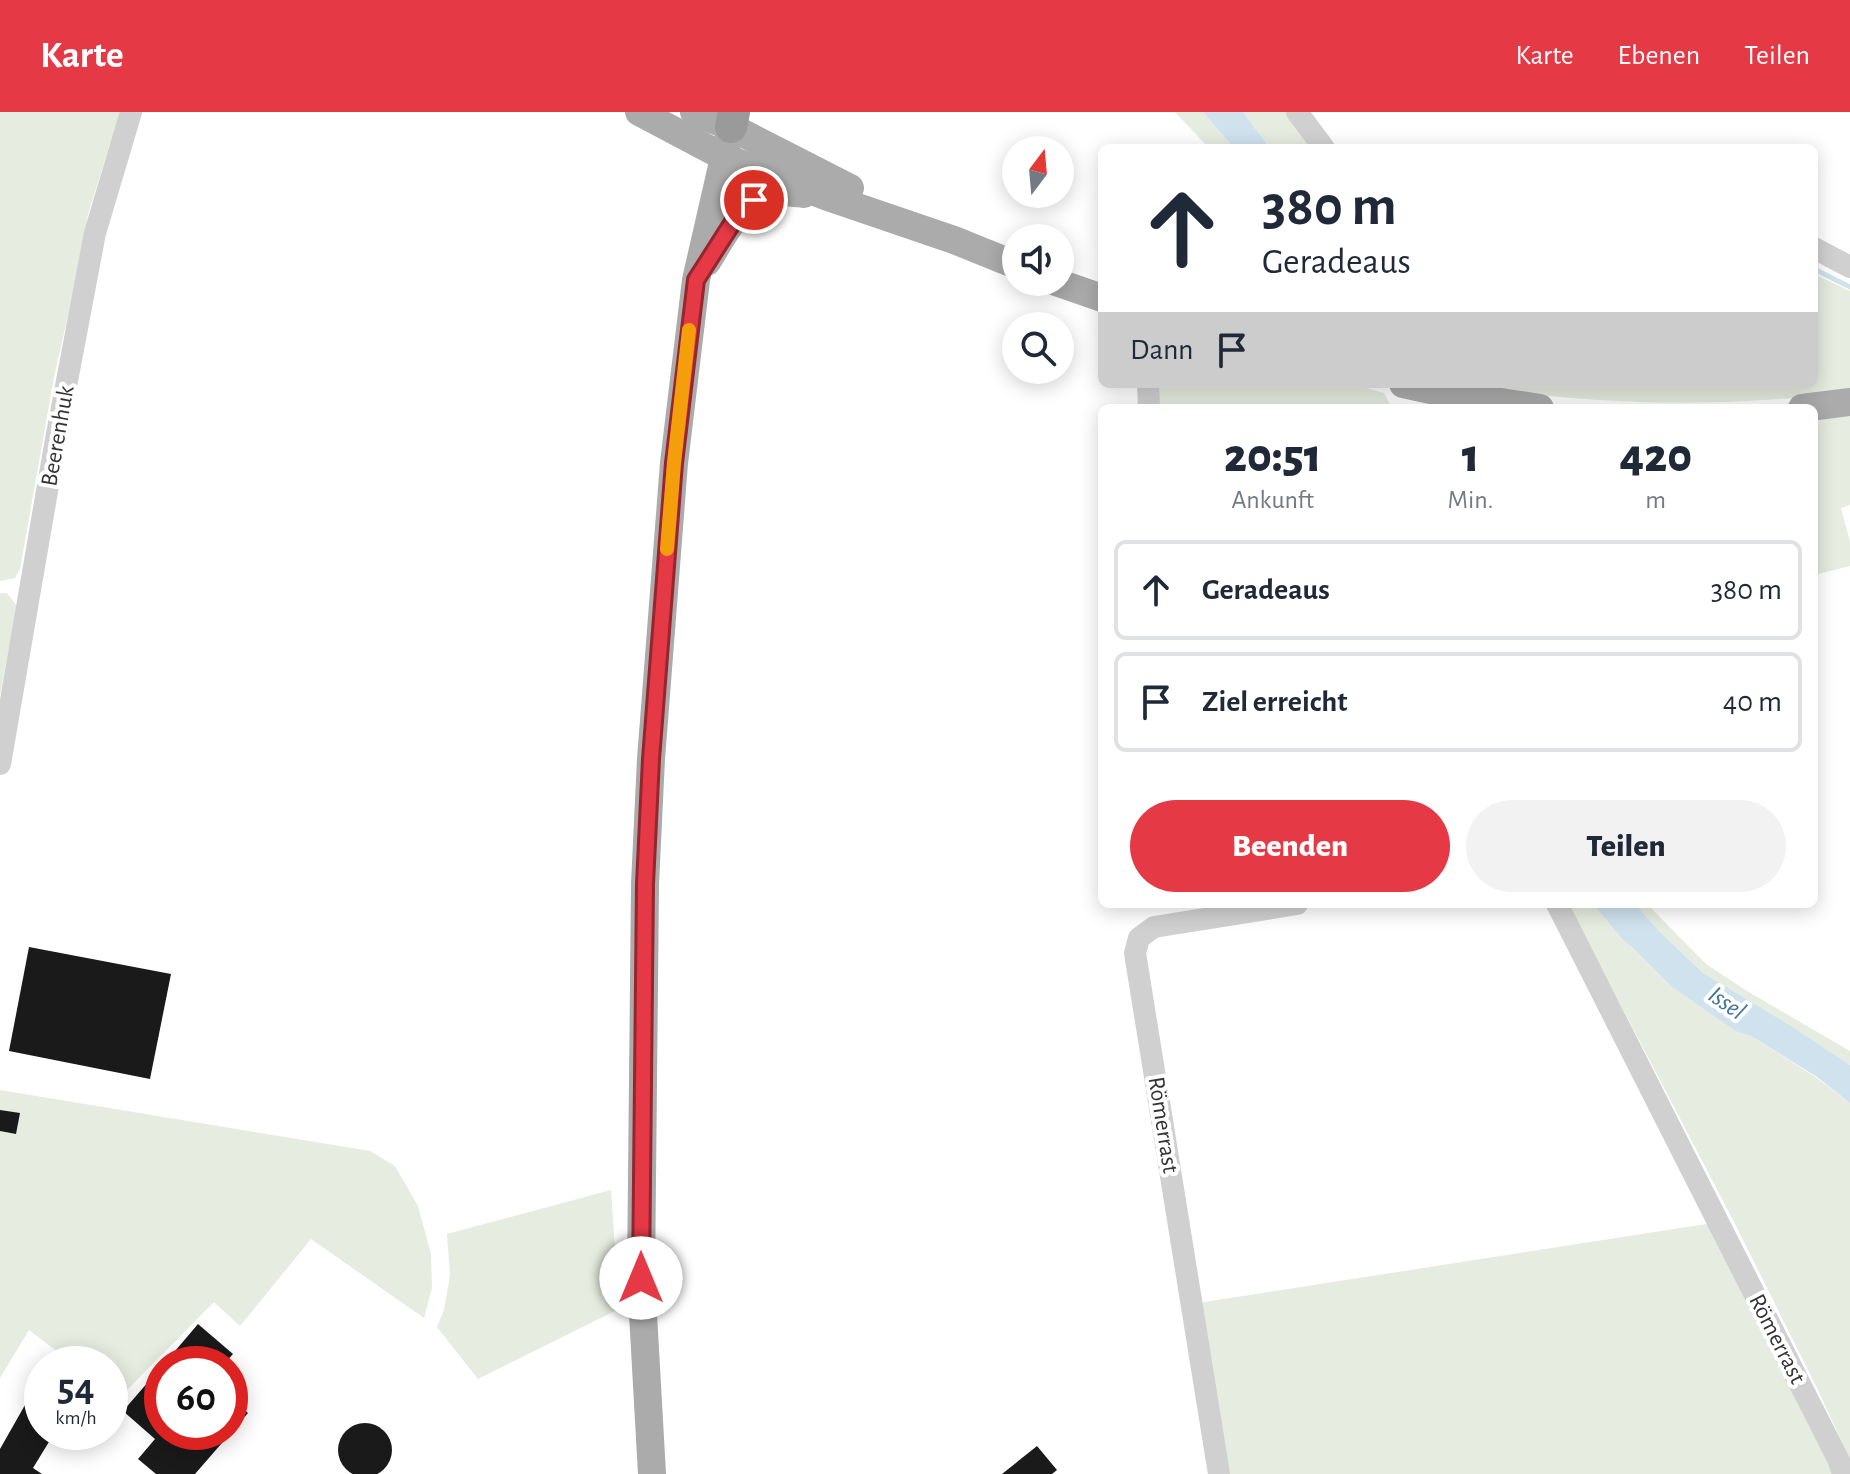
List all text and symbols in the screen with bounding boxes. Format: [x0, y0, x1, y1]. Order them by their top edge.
text: Karte [40, 37, 124, 75]
text: Karte [1515, 42, 1574, 70]
text: Ebenen [1618, 42, 1700, 70]
text: Teilen [1744, 42, 1810, 70]
north arrow [1002, 136, 1074, 208]
map controls [1002, 136, 1074, 384]
pin [720, 166, 788, 234]
icon: ahead [1130, 176, 1234, 280]
icon: arrive [732, 178, 776, 222]
text: 380 m [1262, 179, 1397, 235]
button: sound [1002, 224, 1074, 296]
text: Geradeaus [1262, 244, 1411, 280]
button: search [1002, 312, 1074, 384]
icon: arrive [1210, 328, 1254, 372]
text: Dann [1130, 335, 1194, 365]
street label: Beerenhuk [37, 384, 79, 488]
text: 20:51 [1224, 433, 1321, 481]
text: 1 [1462, 433, 1479, 481]
text: 420 [1620, 433, 1692, 481]
text: Ankunft [1231, 487, 1314, 513]
text: Min. [1447, 487, 1494, 513]
text: m [1645, 487, 1666, 513]
icon: ahead [1134, 568, 1178, 612]
text: Geradeaus [1202, 575, 1330, 605]
text: 380 m [1711, 575, 1782, 605]
icon: arrive [1134, 680, 1178, 724]
text: Ziel erreicht [1202, 687, 1347, 717]
text: 40 m [1723, 687, 1782, 717]
button: Beenden [1130, 800, 1450, 892]
button: Teilen [1466, 800, 1786, 892]
water label: Issel [1704, 981, 1750, 1025]
street label: Römerrast [1144, 1075, 1183, 1175]
position arrow [599, 1236, 683, 1320]
street label: Römerrast [1744, 1290, 1810, 1388]
speed limit sign: 60 [144, 1346, 248, 1450]
text: 54 [57, 1368, 95, 1408]
text: km/h [55, 1408, 97, 1428]

